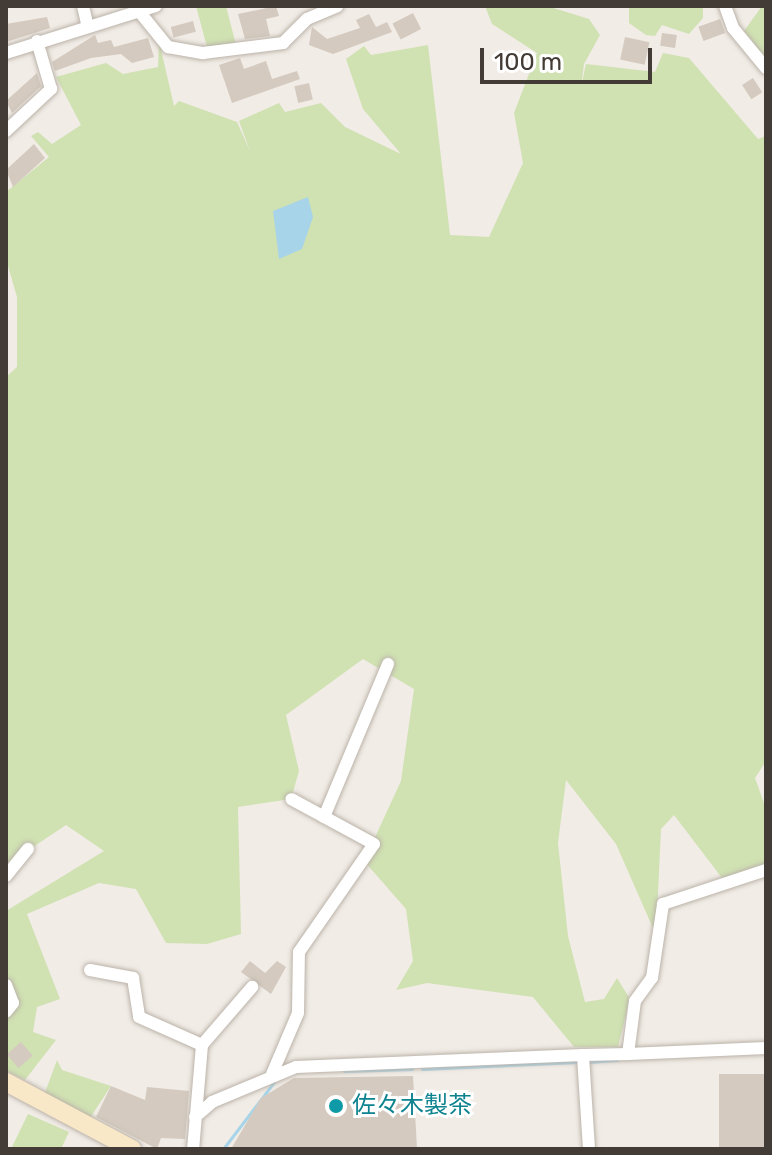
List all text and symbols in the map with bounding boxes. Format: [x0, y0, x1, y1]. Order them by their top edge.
scale bar [484, 32, 656, 82]
text: 100 m [494, 48, 562, 76]
place label: 佐々木製茶 [352, 1092, 472, 1120]
marker: 佐々木製茶 [327, 1097, 345, 1115]

